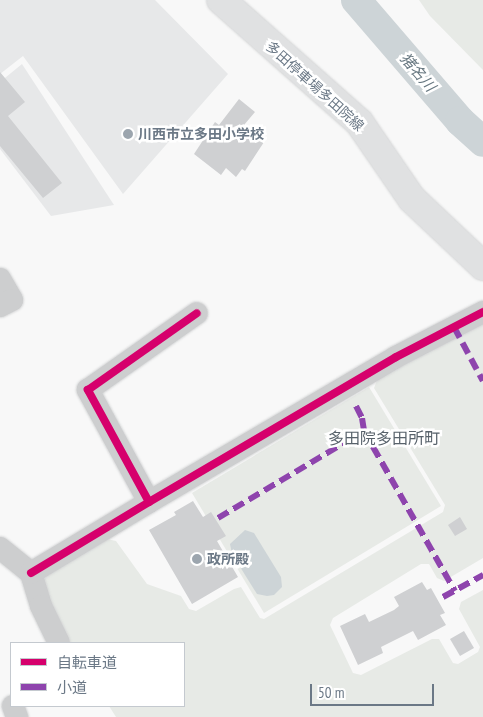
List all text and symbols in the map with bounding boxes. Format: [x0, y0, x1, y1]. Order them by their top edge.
street label: 多田停車場多田院線 [263, 38, 367, 134]
water label: 猪名川 [396, 49, 440, 95]
place label: 川西市立多田小学校 [138, 126, 264, 142]
marker: 川西市立多田小学校 [122, 128, 134, 140]
district label: 多田院多田所町 [328, 428, 440, 448]
place label: 政所殿 [207, 551, 249, 567]
marker: 政所殿 [191, 553, 203, 565]
legend [10, 642, 185, 707]
text: 自転車道 [57, 653, 117, 672]
scale bar [313, 674, 437, 706]
text: 小道 [57, 678, 87, 697]
text: 50 m [318, 683, 344, 702]

